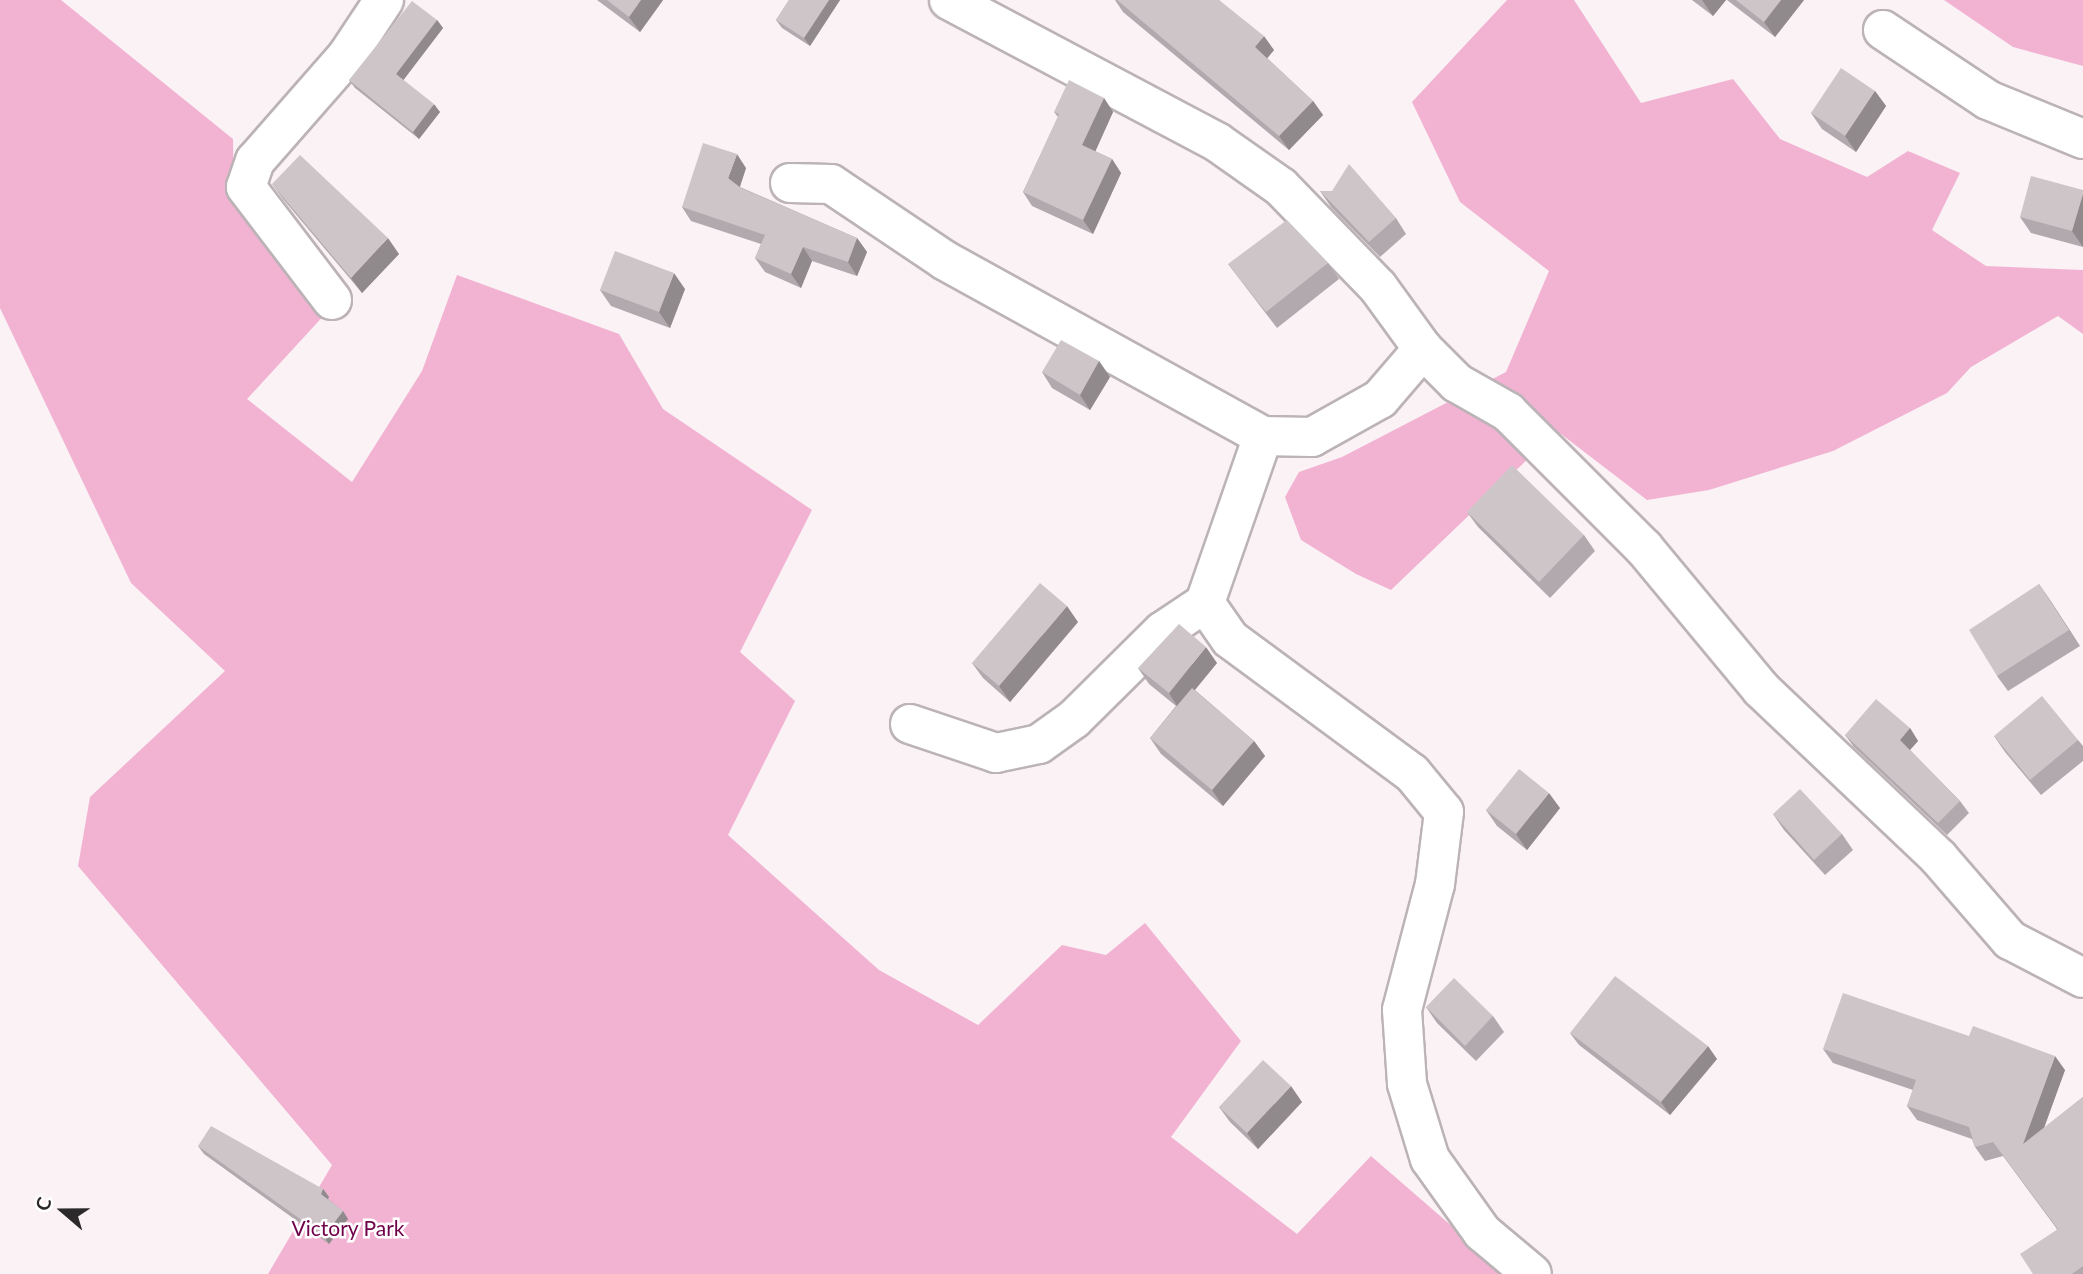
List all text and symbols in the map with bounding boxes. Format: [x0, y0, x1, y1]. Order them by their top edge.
north arrow [28, 1176, 98, 1246]
text: С [30, 1194, 56, 1213]
park label: Victory Park [291, 1215, 405, 1241]

